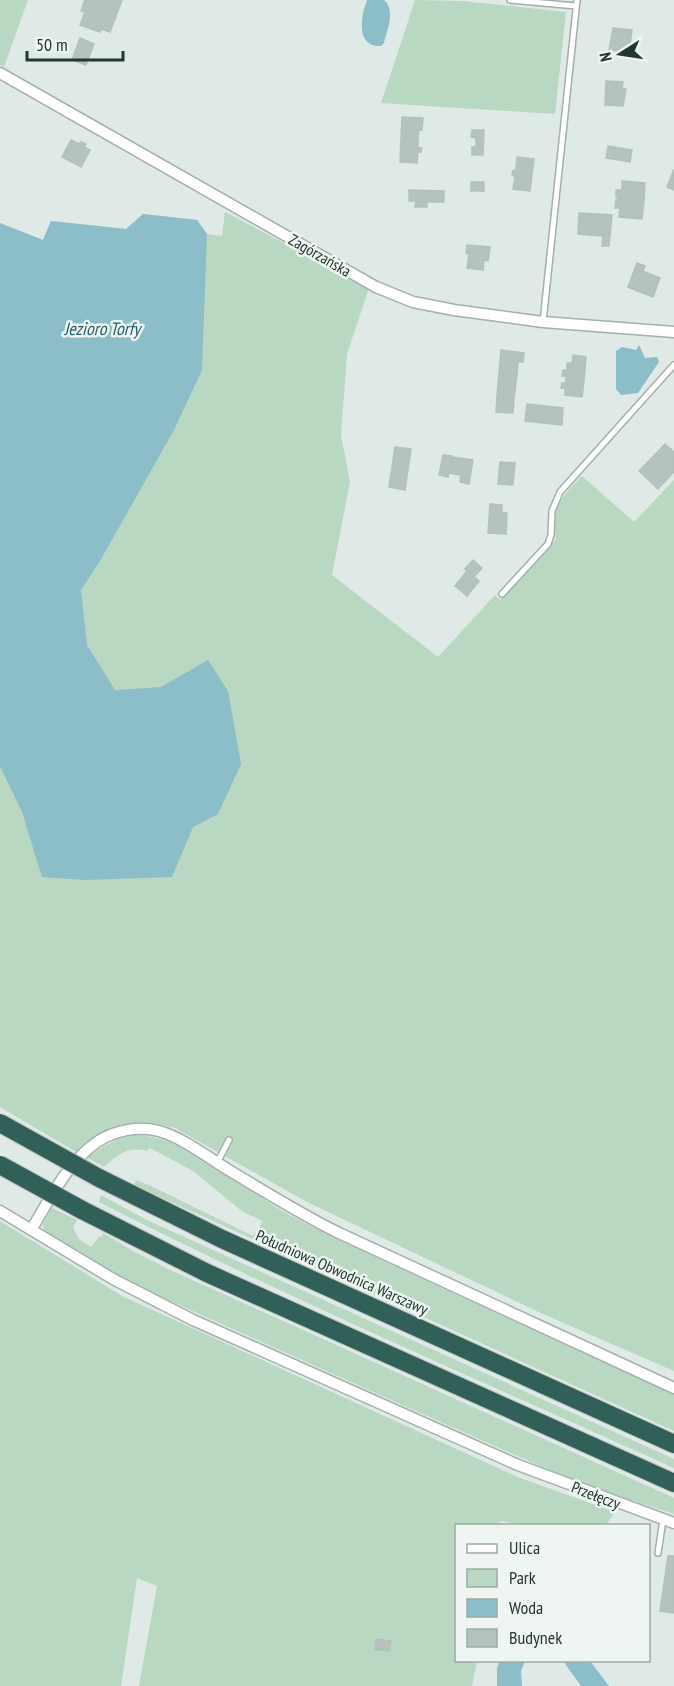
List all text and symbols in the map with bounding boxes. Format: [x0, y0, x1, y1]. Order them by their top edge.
scale bar [27, 24, 123, 62]
north arrow [590, 24, 650, 84]
text: 50 m [36, 33, 68, 56]
text: N [595, 51, 616, 63]
street label: Zagórzańska [285, 229, 355, 281]
water label: Jezioro Torfy [63, 317, 142, 340]
street label: Południowa Obwodnica Warszawy [253, 1225, 431, 1319]
street label: Przełęczy [569, 1477, 623, 1513]
legend [455, 1524, 650, 1662]
text: Ulica [509, 1536, 540, 1559]
text: Park [509, 1566, 536, 1589]
text: Woda [509, 1596, 543, 1619]
text: Budynek [509, 1626, 562, 1649]

